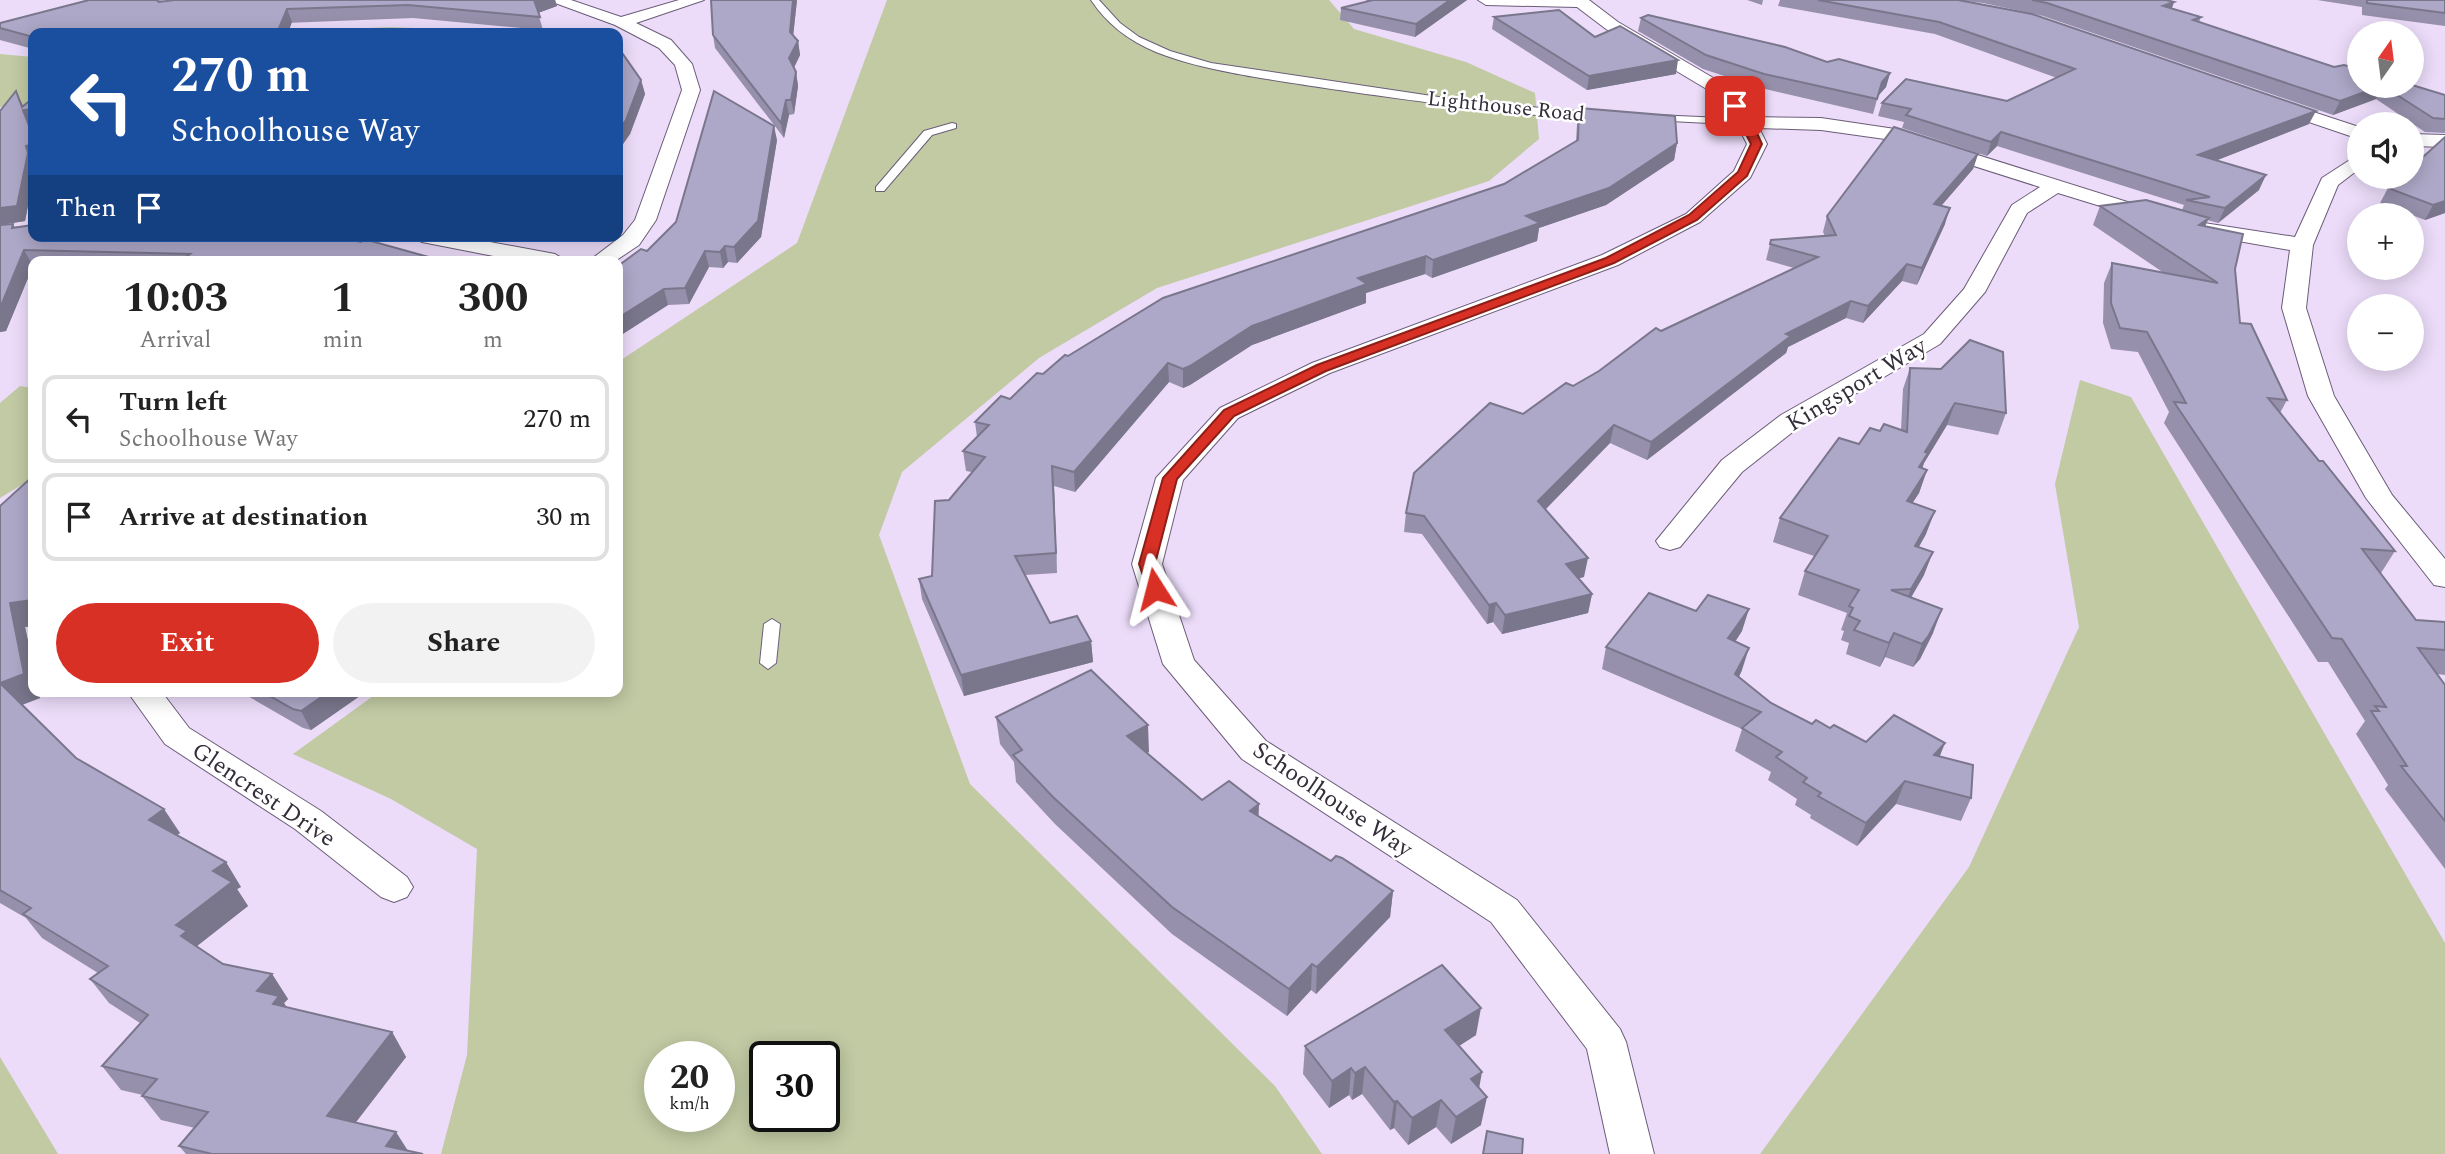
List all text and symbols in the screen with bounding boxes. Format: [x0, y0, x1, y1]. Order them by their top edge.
north arrow [2347, 21, 2424, 98]
map controls [2347, 21, 2424, 371]
text: 270 m [171, 39, 310, 114]
icon: left [56, 56, 147, 147]
pin [1705, 76, 1765, 136]
street label: Lighthouse Road [1426, 83, 1586, 131]
icon: arrive [1716, 87, 1754, 125]
text: Schoolhouse Way [171, 107, 419, 156]
button: sound [2347, 112, 2424, 189]
text: Then [56, 188, 116, 228]
icon: arrive [130, 189, 168, 227]
button: + [2347, 203, 2424, 280]
text: 10:03 [123, 267, 228, 330]
text: 1 [331, 267, 355, 330]
text: 300 [458, 267, 528, 330]
button: − [2347, 294, 2424, 371]
text: Arrival [140, 323, 211, 358]
text: min [323, 323, 363, 358]
text: m [483, 323, 503, 358]
street label: Kingsport Way [1779, 328, 1935, 441]
text: Turn left [119, 382, 227, 422]
text: 270 m [523, 399, 591, 439]
icon: left [60, 400, 98, 438]
text: Schoolhouse Way [119, 422, 298, 457]
text: Arrive at destination [119, 497, 368, 537]
text: 30 m [536, 497, 591, 537]
icon: arrive [60, 498, 98, 536]
position arrow [1118, 552, 1192, 626]
button: Exit [56, 603, 319, 683]
button: Share [333, 603, 595, 683]
street label: Glencrest Drive [184, 733, 343, 856]
street label: Schoolhouse Way [1245, 733, 1421, 868]
speed limit sign: 30 [749, 1041, 840, 1132]
text: 20 [670, 1051, 709, 1104]
text: km/h [669, 1090, 710, 1117]

